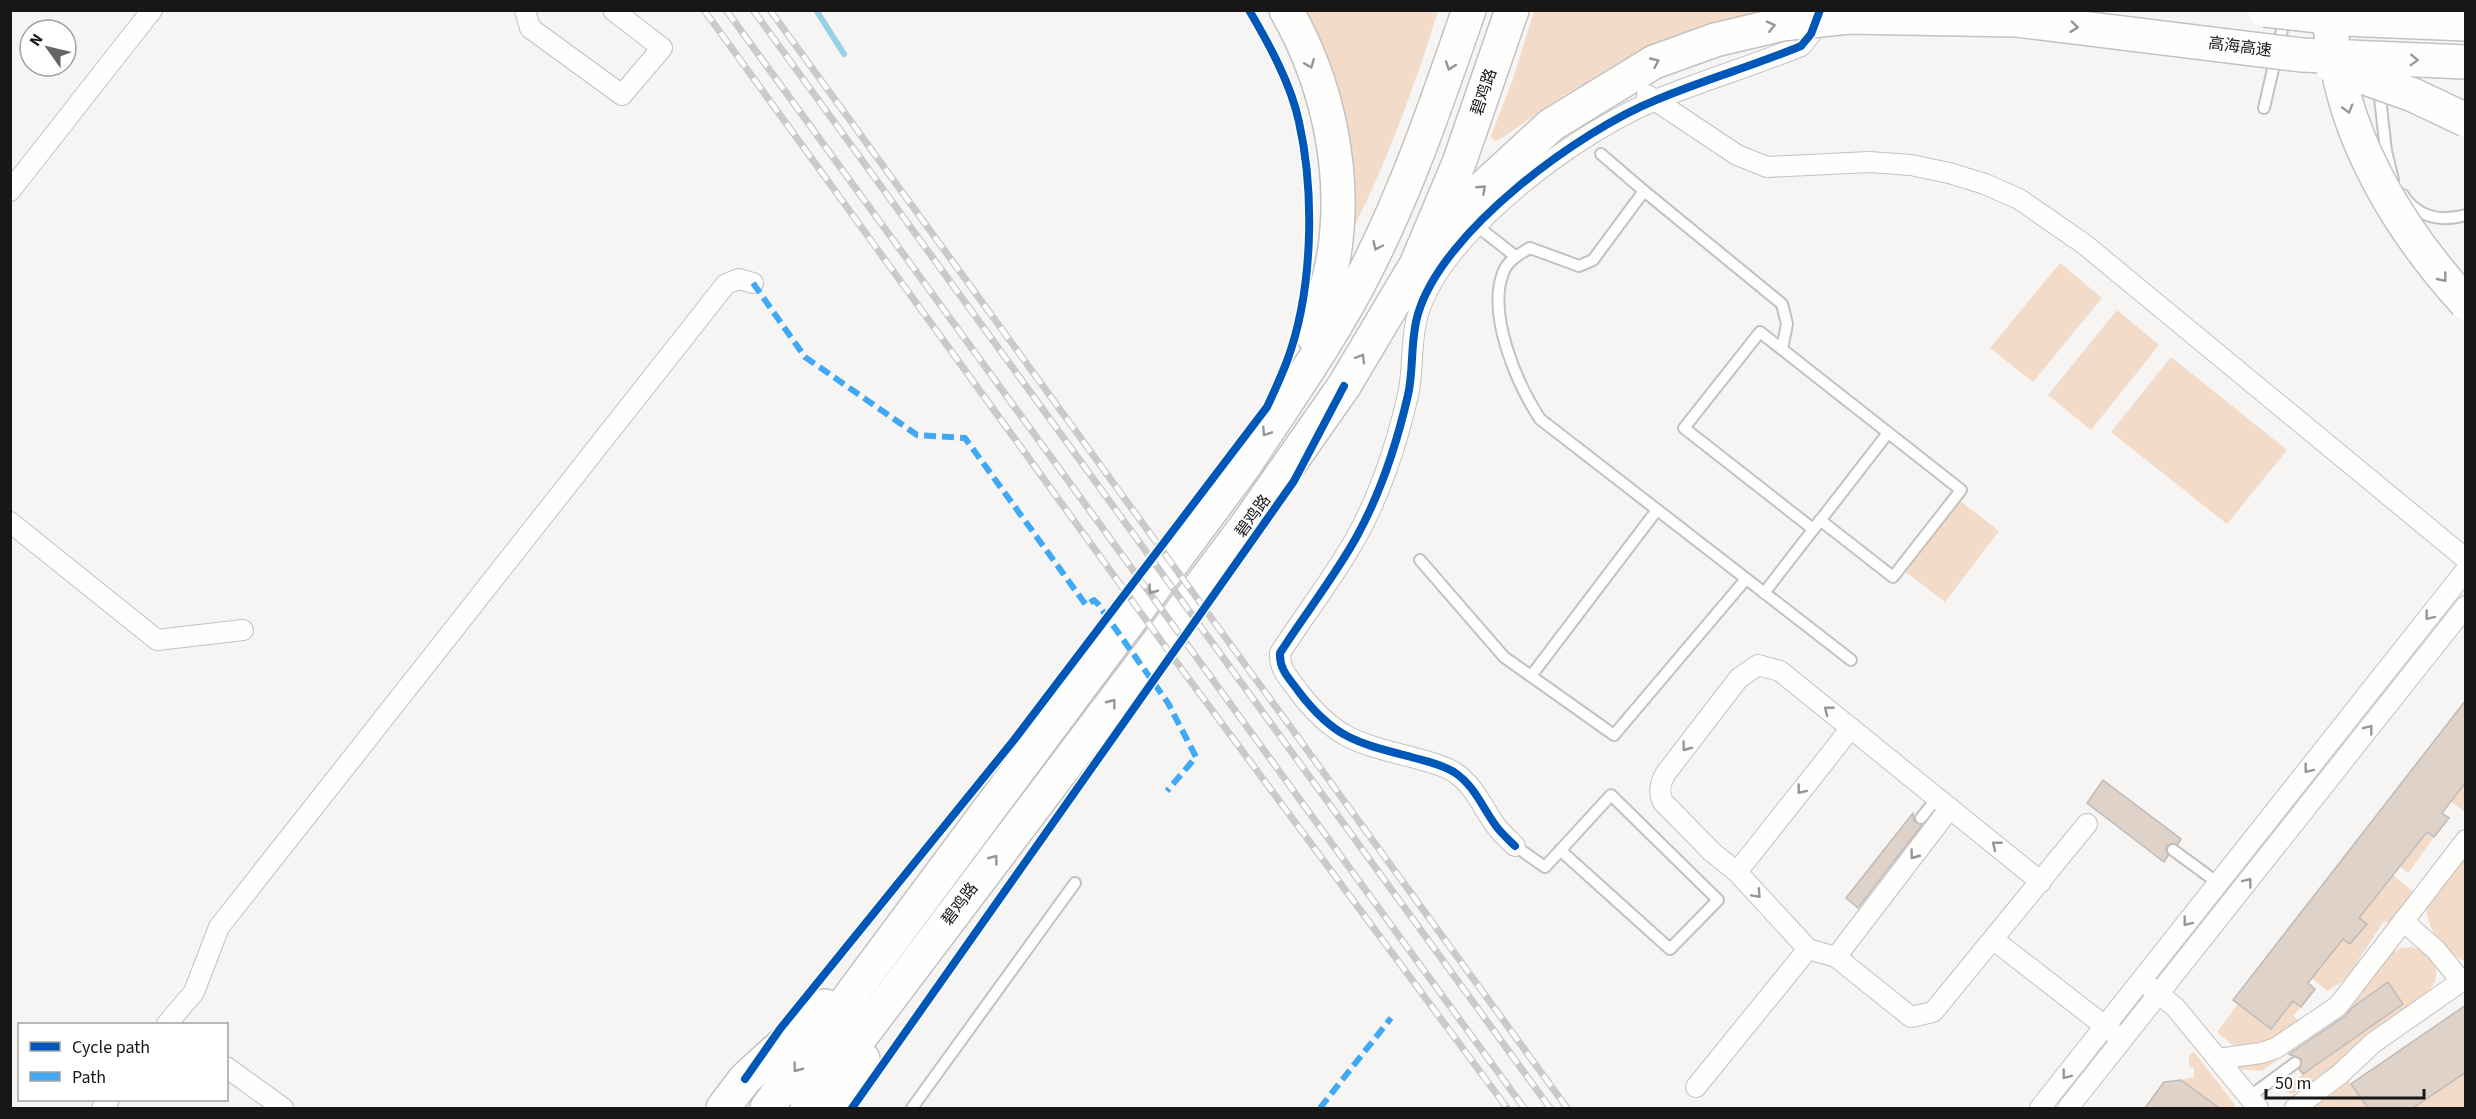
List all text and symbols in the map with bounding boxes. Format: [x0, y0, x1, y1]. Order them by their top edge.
north arrow [18, 18, 78, 78]
one-way arrow [2069, 20, 2079, 33]
one-way arrow [1766, 21, 1776, 34]
text: N [24, 30, 48, 51]
street label: 高海高速 [2207, 32, 2273, 62]
one-way arrow [2410, 53, 2419, 66]
one-way arrow [1303, 57, 1315, 68]
one-way arrow [1649, 58, 1660, 70]
one-way arrow [1445, 60, 1458, 71]
street label: 碧鸡路 [1466, 66, 1502, 118]
one-way arrow [2341, 103, 2353, 114]
one-way arrow [1475, 185, 1485, 196]
one-way arrow [1372, 240, 1384, 251]
one-way arrow [2436, 271, 2447, 282]
one-way arrow [1353, 354, 1365, 364]
one-way arrow [1263, 425, 1274, 436]
street label: 碧鸡路 [1230, 490, 1276, 542]
one-way arrow [1148, 583, 1159, 594]
one-way arrow [2426, 609, 2437, 620]
one-way arrow [1104, 699, 1115, 710]
one-way arrow [1824, 706, 1835, 717]
one-way arrow [2361, 724, 2372, 735]
one-way arrow [1682, 741, 1693, 752]
one-way arrow [2305, 762, 2316, 773]
one-way arrow [1798, 784, 1809, 795]
one-way arrow [1992, 842, 2003, 853]
one-way arrow [1911, 848, 1922, 859]
one-way arrow [987, 854, 998, 865]
one-way arrow [2240, 877, 2251, 888]
street label: 碧鸡路 [937, 878, 983, 930]
one-way arrow [1750, 887, 1761, 898]
one-way arrow [2184, 915, 2195, 926]
legend [18, 1023, 228, 1101]
text: Cycle path [72, 1035, 150, 1060]
one-way arrow [793, 1061, 804, 1072]
scale bar [2266, 1062, 2424, 1100]
text: Path [72, 1065, 106, 1090]
one-way arrow [2063, 1068, 2074, 1079]
text: 50 m [2275, 1071, 2311, 1096]

